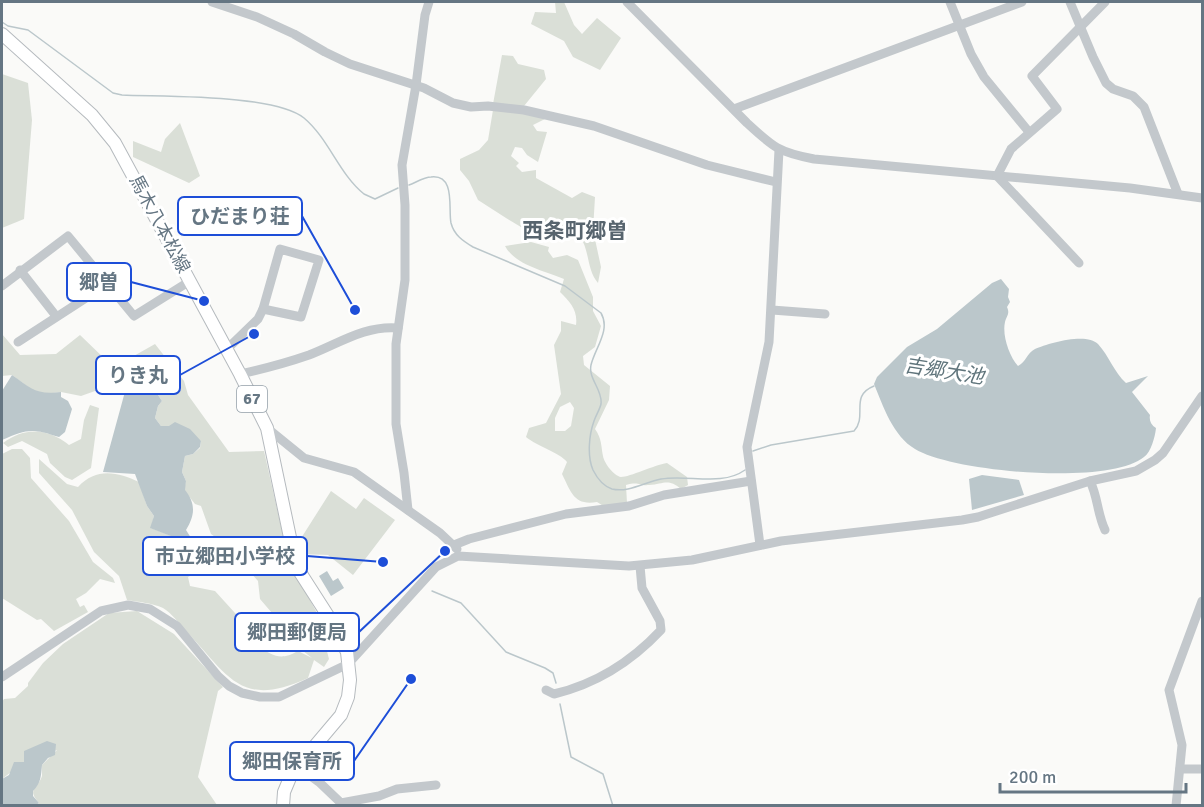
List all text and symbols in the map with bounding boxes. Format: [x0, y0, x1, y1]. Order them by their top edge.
street label: 馬木八本松線 [125, 171, 195, 277]
callout: ひだまり荘 [178, 197, 302, 235]
text: ひだまり荘 [190, 204, 290, 229]
district label: 西条町郷曽 [523, 218, 628, 244]
callout: 郷曽 [67, 263, 131, 301]
text: 郷曽 [79, 270, 119, 295]
water label: 吉郷大池 [903, 352, 987, 390]
callout: りき丸 [96, 356, 180, 394]
text: りき丸 [108, 363, 168, 388]
road number: 67 [237, 386, 267, 412]
callout: 市立郷田小学校 [143, 537, 307, 575]
text: 市立郷田小学校 [155, 544, 295, 569]
callout: 郷田郵便局 [235, 613, 359, 651]
text: 郷田郵便局 [247, 620, 347, 645]
callout: 郷田保育所 [230, 742, 354, 780]
text: 郷田保育所 [242, 749, 342, 774]
scale bar [1000, 756, 1186, 794]
text: 200 m [1009, 766, 1056, 788]

